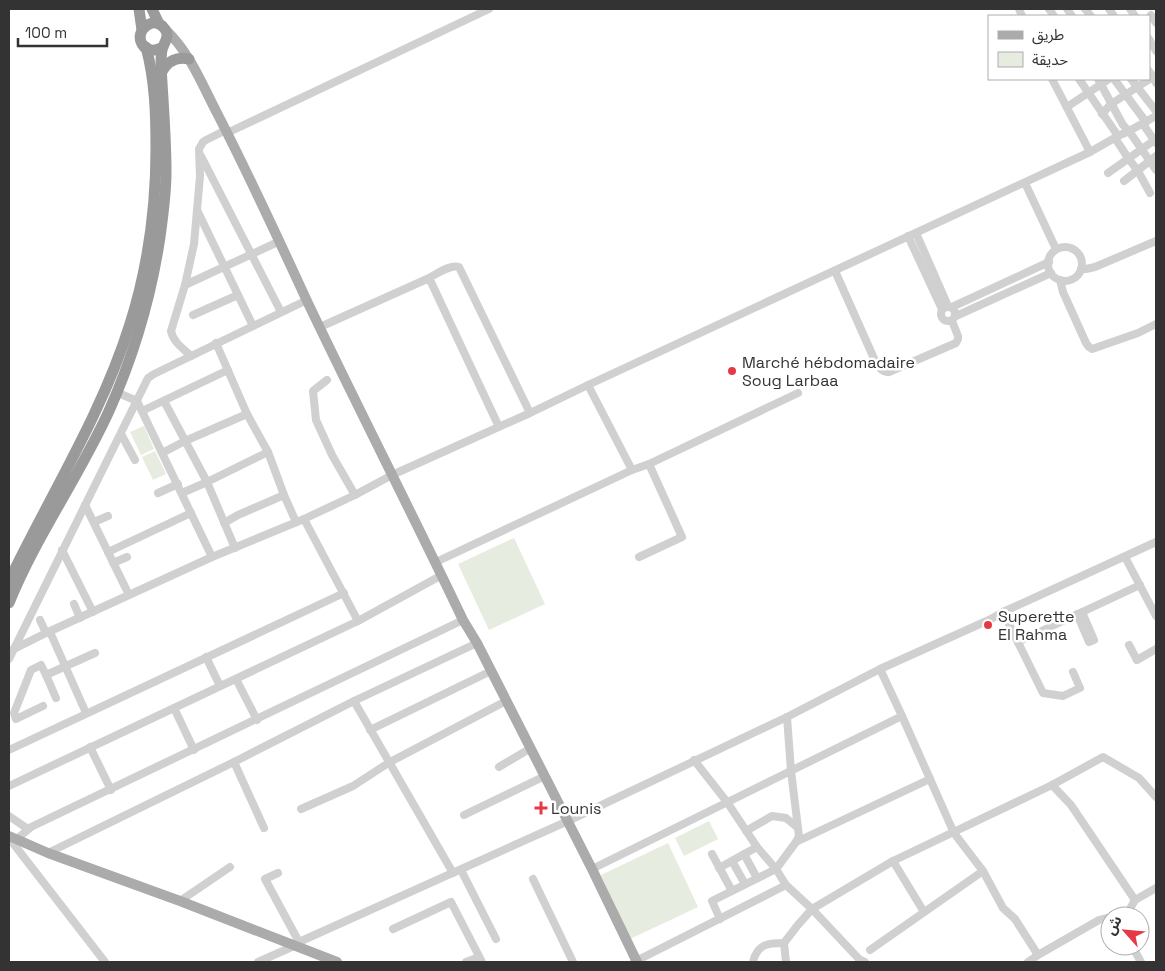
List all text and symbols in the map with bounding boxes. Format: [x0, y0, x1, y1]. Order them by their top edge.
scale bar [18, 15, 106, 47]
legend [988, 15, 1150, 80]
text: 100 m [25, 23, 67, 42]
text: طريق [1032, 25, 1064, 45]
text: حديقة [1032, 50, 1068, 69]
place label: Marché hébdomadaire Soug Larbaa [742, 352, 915, 391]
marker: Marché hébdomadaire Soug Larbaa [726, 365, 738, 377]
place label: Superette El Rahma [998, 606, 1075, 645]
marker: Superette El Rahma [982, 619, 994, 631]
place label: Lounis [551, 798, 602, 819]
marker: Lounis [535, 802, 547, 814]
north arrow [1100, 906, 1150, 956]
text: ش [1101, 912, 1126, 938]

